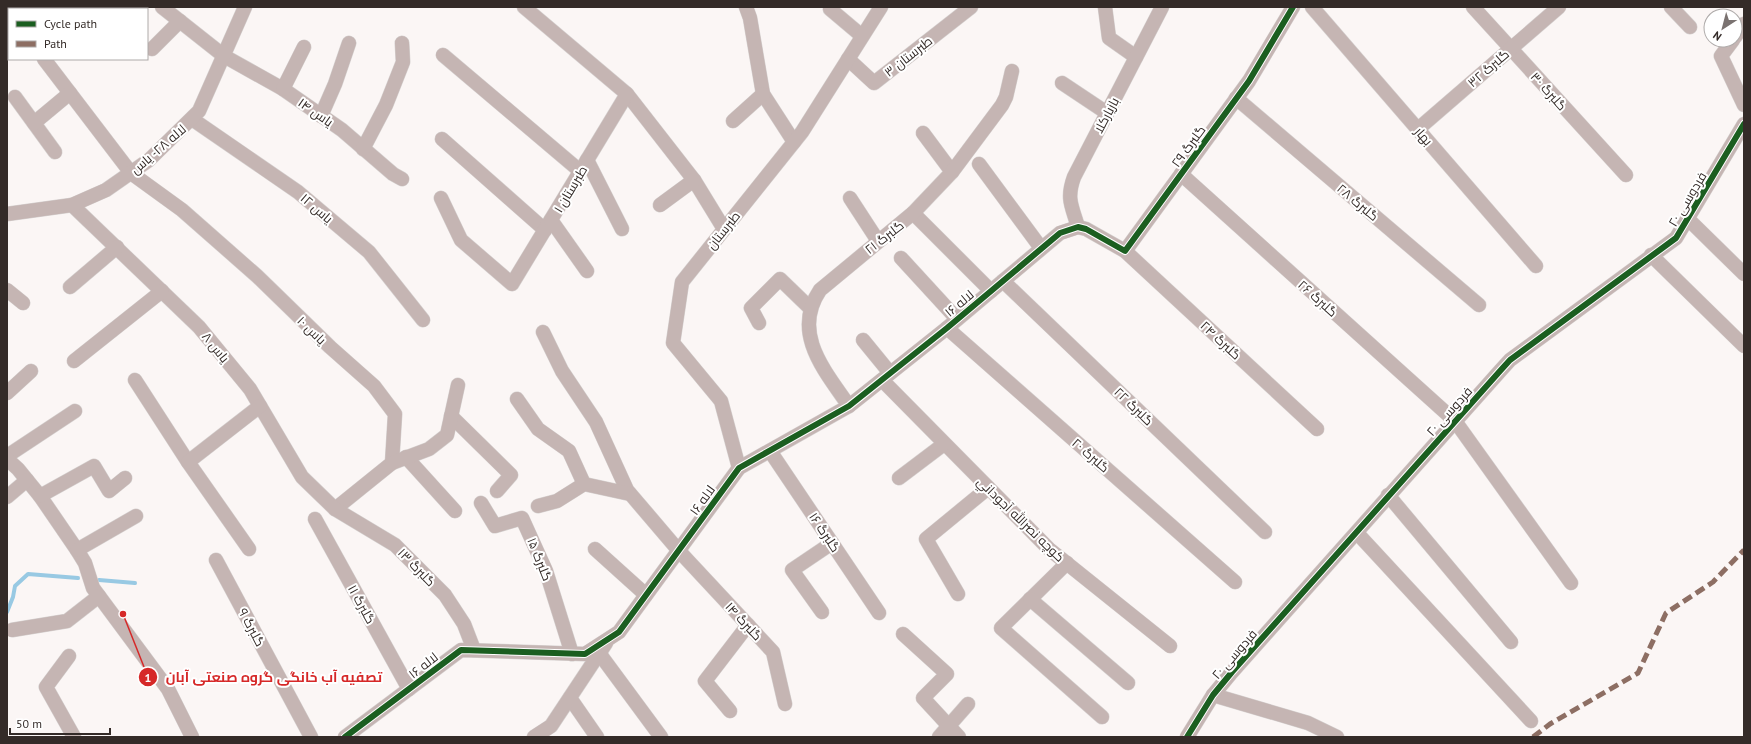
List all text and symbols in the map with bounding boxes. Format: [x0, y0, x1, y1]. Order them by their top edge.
legend [8, 8, 148, 60]
north arrow [1703, 8, 1743, 48]
text: Cycle path [44, 16, 97, 31]
text: N [1710, 28, 1724, 44]
street label: طبرستان ۳ [881, 32, 936, 81]
text: Path [44, 36, 67, 51]
street label: گلبرگ ۳۲ [1464, 46, 1513, 91]
street label: گلبرگ ۳۰ [1527, 68, 1570, 114]
street label: یاس ۱۴ [295, 94, 337, 131]
street label: بازیارکلا [1090, 94, 1123, 136]
street label: لاله ۲۸- یاس [127, 121, 190, 178]
street label: گلبرگ ۲۹ [1167, 122, 1209, 171]
street label: بهار [1410, 123, 1436, 149]
street label: طبرستان ۱ [550, 163, 591, 216]
street label: فردوسی ۲۰ [1664, 169, 1710, 230]
street label: گلبرگ ۲۸ [1333, 180, 1382, 225]
street label: یاس ۱۲ [297, 190, 337, 227]
street label: طبرستان [703, 208, 744, 253]
street label: گلبرگ ۲۱ [861, 217, 907, 258]
street label: گلبرگ ۲۶ [1294, 276, 1341, 320]
street label: لاله ۱۶ [941, 286, 977, 321]
street label: یاس ۱۰ [294, 313, 330, 349]
street label: گلبرگ ۲۴ [1197, 317, 1245, 364]
street label: یاس ۸ [198, 328, 233, 367]
street label: فردوسی ۲۰ [1423, 383, 1476, 440]
street label: گلبرگ ۲۲ [1111, 384, 1157, 429]
street label: گلبرگ ۲۰ [1068, 434, 1113, 476]
street label: كوچه نصرالله آجوداني [972, 473, 1068, 567]
street label: لاله ۱۶ [686, 482, 719, 519]
street label: گلبرگ ۱۶ [805, 509, 844, 555]
street label: گلبرگ ۱۵ [523, 535, 556, 583]
street label: گلبرگ ۱۳ [394, 545, 439, 590]
street label: گلبرگ ۱۱ [344, 582, 379, 627]
street label: گلبرگ ۱۴ [721, 598, 766, 644]
street label: گلبرگ ۹ [234, 605, 269, 649]
street label: فردوسی ۲۰ [1208, 626, 1261, 683]
street label: لاله ۱۶ [405, 648, 442, 682]
callout: تصفیه آب خانگی گروه صنعتی آبان [138, 664, 391, 690]
text: تصفیه آب خانگی گروه صنعتی آبان [166, 668, 383, 686]
text: 1 [145, 670, 151, 685]
scale bar [10, 710, 110, 736]
text: 50 m [16, 716, 42, 731]

